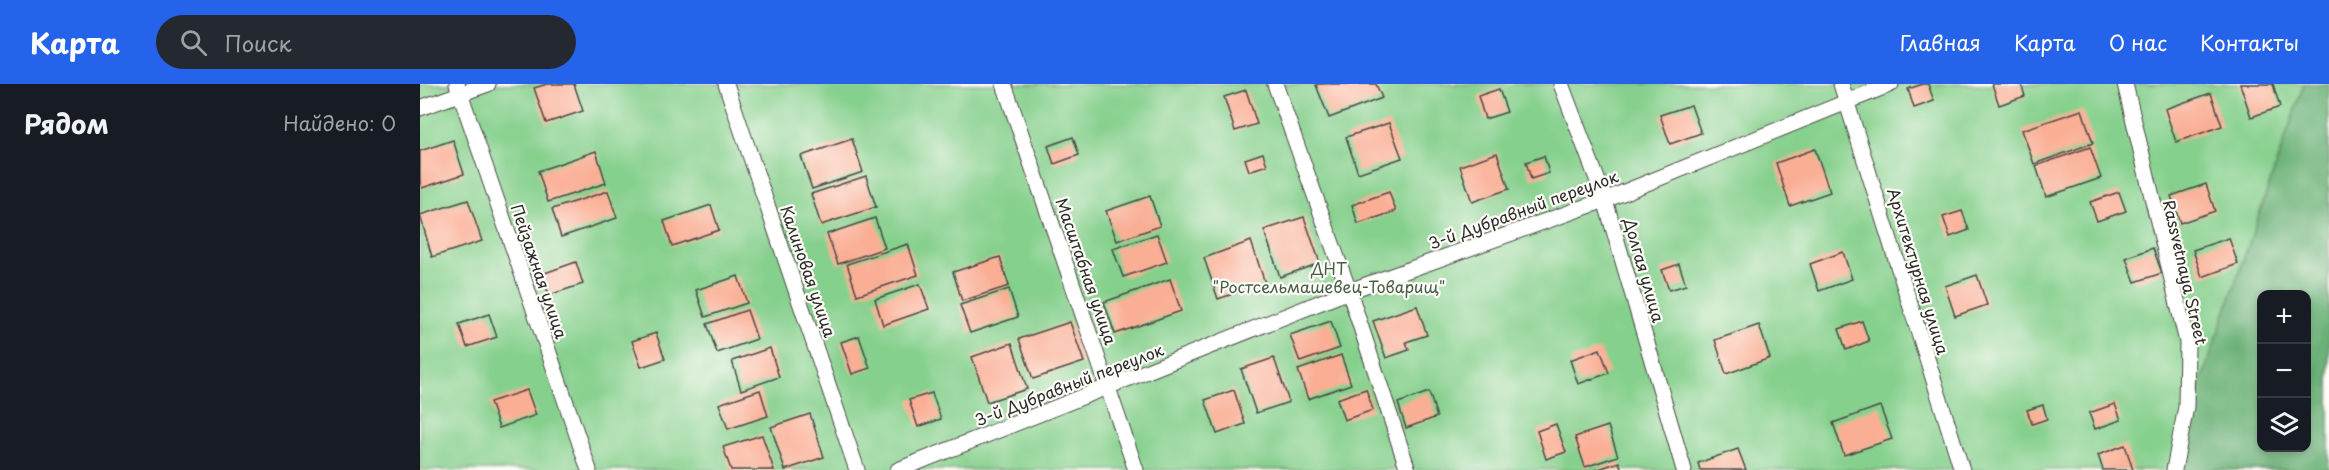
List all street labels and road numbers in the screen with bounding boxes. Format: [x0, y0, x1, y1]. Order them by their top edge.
street label: 3-й Дубравный переулок [1425, 163, 1622, 254]
street label: Архитектурная улица [1882, 185, 1956, 357]
street label: Масштабная улица [1051, 194, 1123, 348]
street label: Rassvetnaya Street [2158, 197, 2214, 347]
street label: Пейзажная улица [506, 200, 574, 342]
street label: Калиновая улица [775, 202, 843, 340]
street label: Долгая улица [1618, 214, 1671, 325]
street label: 3-й Дубравный переулок [971, 337, 1167, 431]

